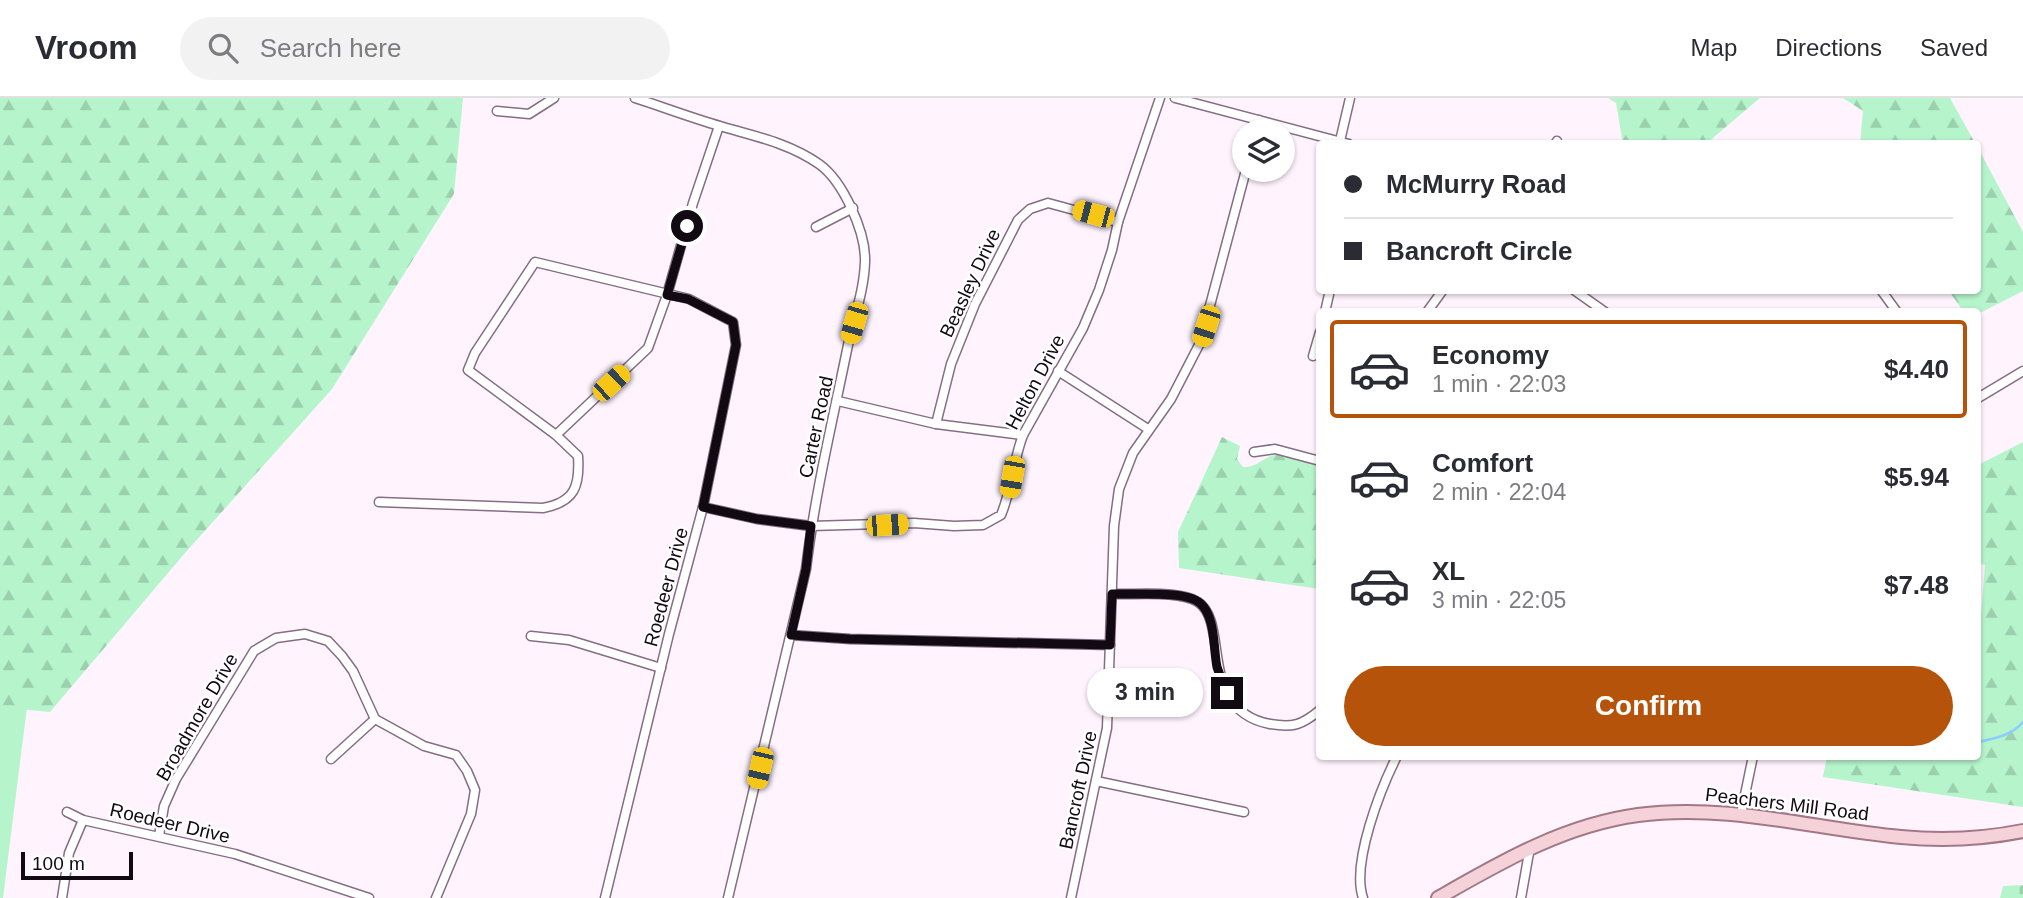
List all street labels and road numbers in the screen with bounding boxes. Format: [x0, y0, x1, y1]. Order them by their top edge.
street label: Beasley Drive [936, 225, 1004, 341]
street label: Helton Drive [1001, 331, 1069, 433]
street label: Carter Road [795, 374, 837, 480]
street label: Roedeer Drive [640, 525, 692, 649]
street label: Broadmore Drive [152, 650, 242, 784]
street label: Bancroft Drive [1055, 729, 1101, 851]
street label: Peachers Mill Road [1704, 784, 1870, 824]
street label: Roedeer Drive [108, 799, 232, 847]

